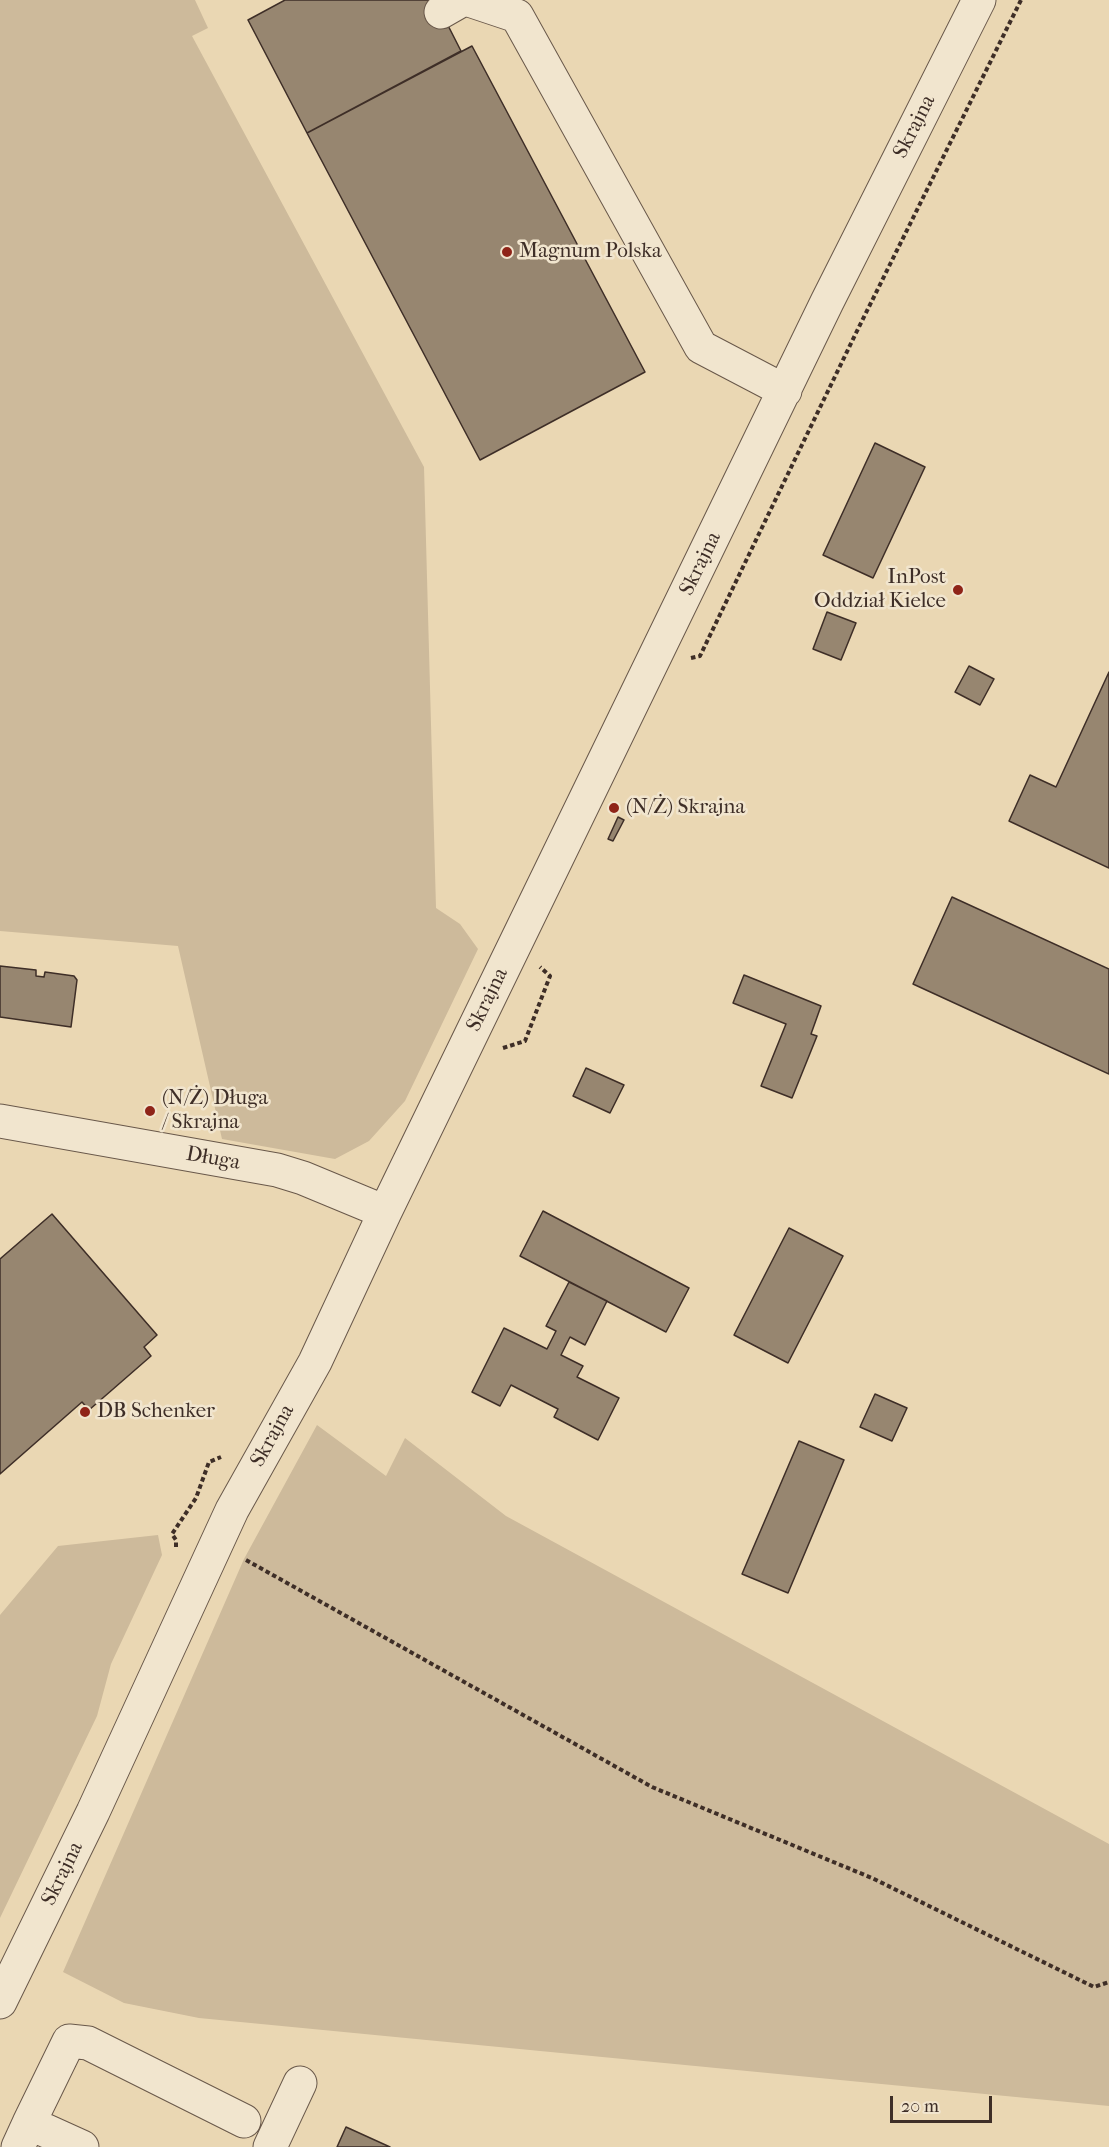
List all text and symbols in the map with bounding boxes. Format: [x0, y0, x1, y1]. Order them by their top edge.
street label: Skrajna [888, 91, 942, 163]
place label: Magnum Polska [519, 239, 662, 265]
marker: Magnum Polska [500, 245, 514, 259]
street label: Skrajna [675, 528, 727, 600]
place label: InPost Oddział Kielce [814, 565, 946, 615]
marker: InPost Oddział Kielce [951, 583, 965, 597]
place label: (N/Ż) Skrajna [626, 795, 745, 821]
marker: (N/Ż) Skrajna [607, 801, 621, 815]
street label: Skrajna [462, 964, 514, 1036]
place label: (N/Ż) Długa / Skrajna [162, 1086, 268, 1136]
marker: (N/Ż) Długa / Skrajna [143, 1104, 157, 1118]
street label: Długa [184, 1142, 242, 1176]
place label: DB Schenker [97, 1399, 215, 1425]
street label: Skrajna [246, 1400, 300, 1472]
marker: DB Schenker [78, 1405, 92, 1419]
street label: Skrajna [37, 1838, 89, 1910]
scale bar [893, 2084, 995, 2122]
text: 20 m [901, 2096, 939, 2117]

